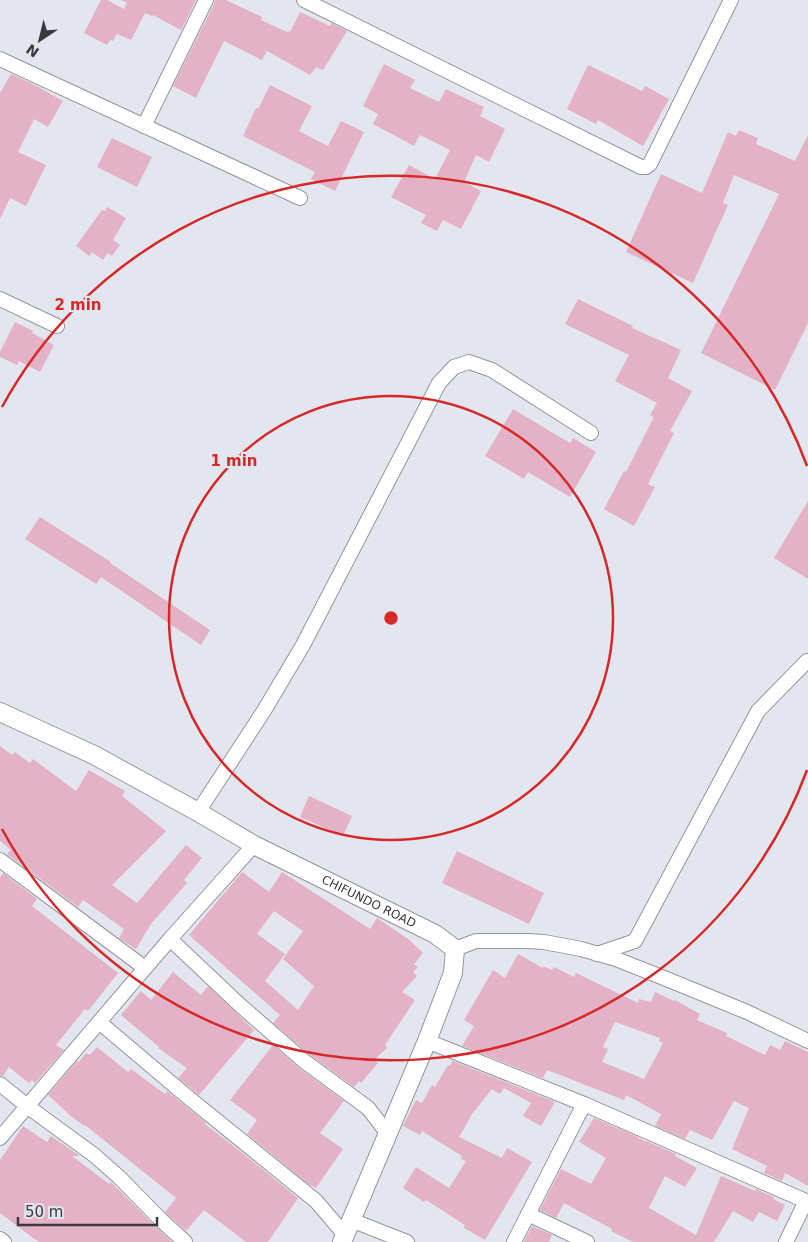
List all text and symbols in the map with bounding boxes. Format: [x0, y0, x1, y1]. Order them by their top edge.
north arrow [15, 15, 65, 65]
text: N [23, 41, 42, 61]
text: 2 min [54, 296, 102, 314]
text: 1 min [210, 452, 258, 470]
centre of rings [382, 609, 400, 627]
street label: CHIFUNDO ROAD [319, 872, 418, 931]
scale bar [18, 1194, 156, 1226]
text: 50 m [25, 1203, 63, 1221]

